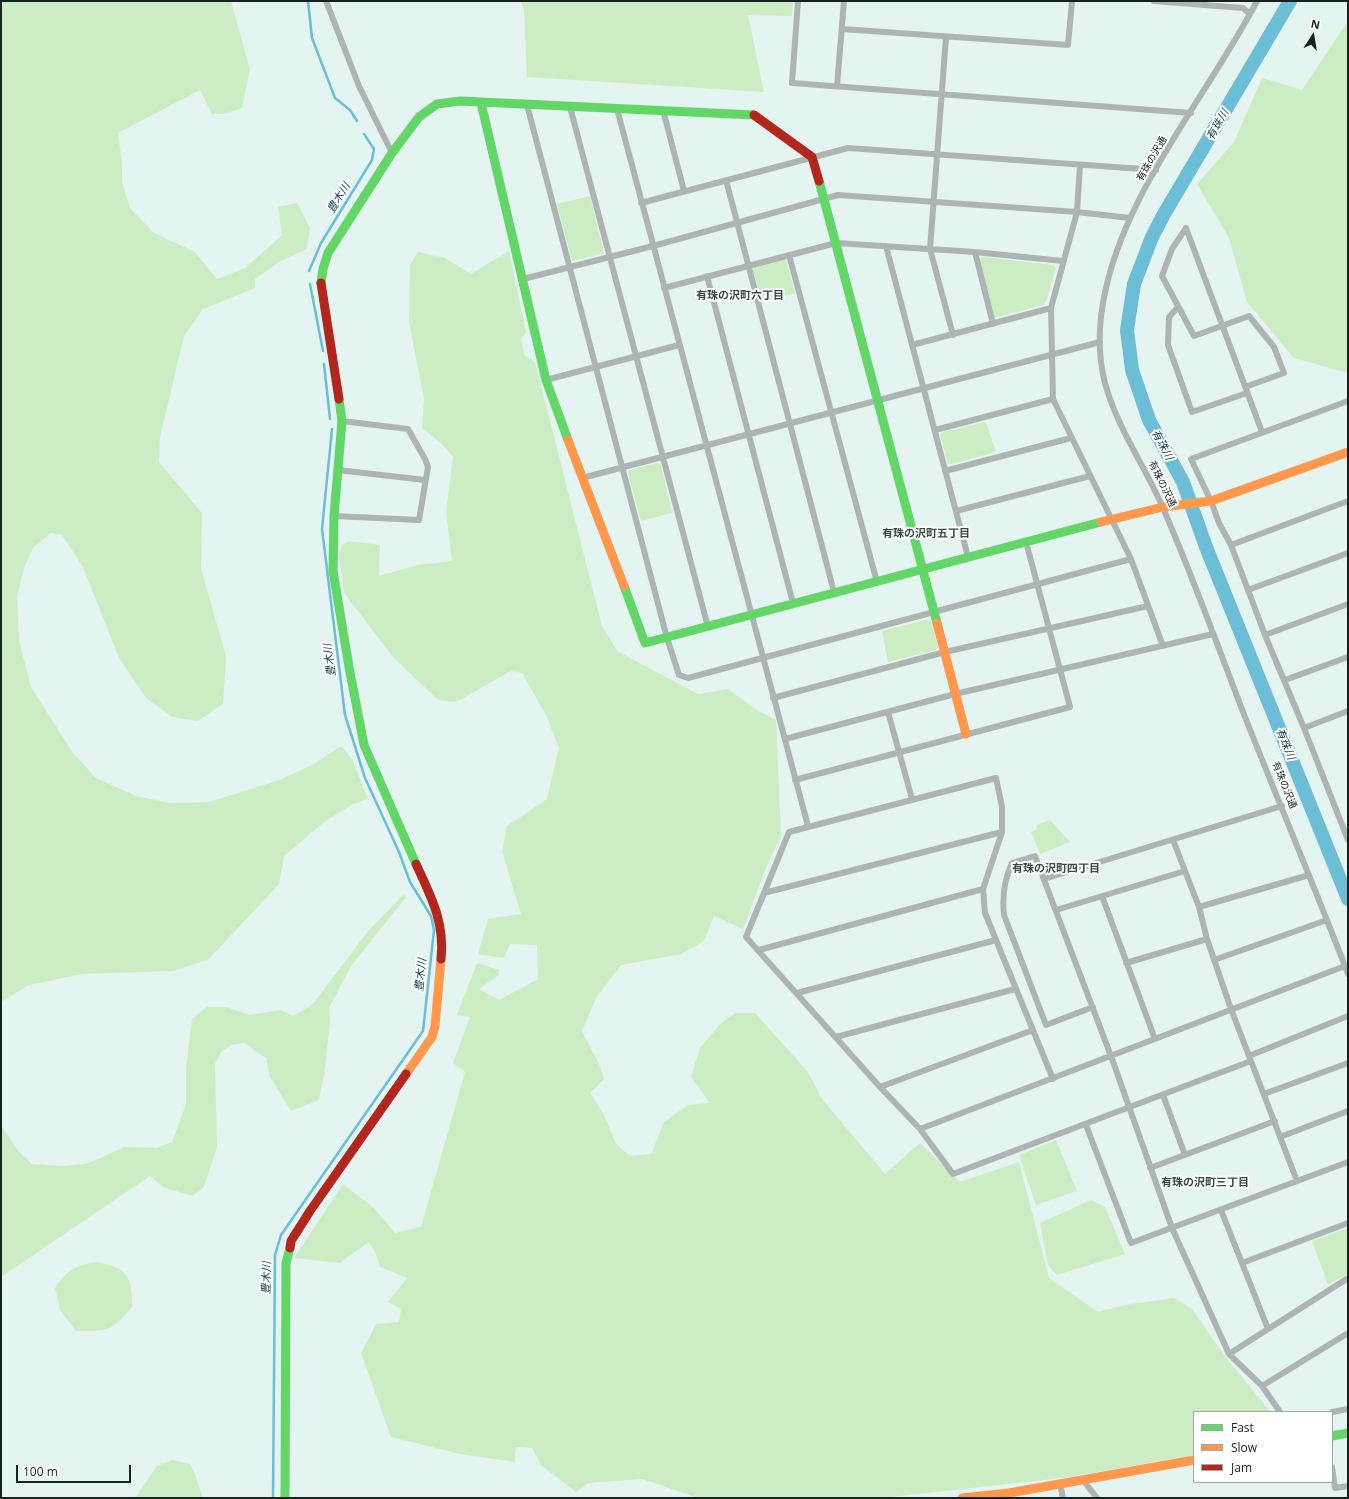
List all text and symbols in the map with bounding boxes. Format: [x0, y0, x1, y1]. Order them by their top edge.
north arrow [1293, 16, 1333, 56]
text: N [1310, 16, 1322, 32]
water label: 有珠川 [1204, 107, 1232, 143]
street label: 有珠の沢通 [1134, 134, 1170, 184]
water label: 豊木川 [325, 181, 353, 215]
district label: 有珠の沢町六丁目 [696, 289, 784, 303]
water label: 有珠川 [1148, 427, 1176, 463]
street label: 有珠の沢通 [1146, 459, 1178, 509]
district label: 有珠の沢町五丁目 [882, 527, 970, 541]
water label: 豊木川 [321, 643, 339, 677]
water label: 有珠川 [1273, 726, 1297, 762]
street label: 有珠の沢通 [1269, 760, 1299, 810]
district label: 有珠の沢町四丁目 [1012, 862, 1100, 876]
water label: 豊木川 [413, 958, 429, 992]
district label: 有珠の沢町三丁目 [1161, 1176, 1249, 1190]
water label: 豊木川 [260, 1261, 274, 1295]
legend [1193, 1411, 1333, 1483]
text: Fast [1231, 1419, 1254, 1436]
text: Slow [1231, 1439, 1257, 1456]
scale bar [18, 1457, 133, 1483]
text: Jam [1231, 1459, 1252, 1476]
text: 100 m [23, 1463, 58, 1480]

